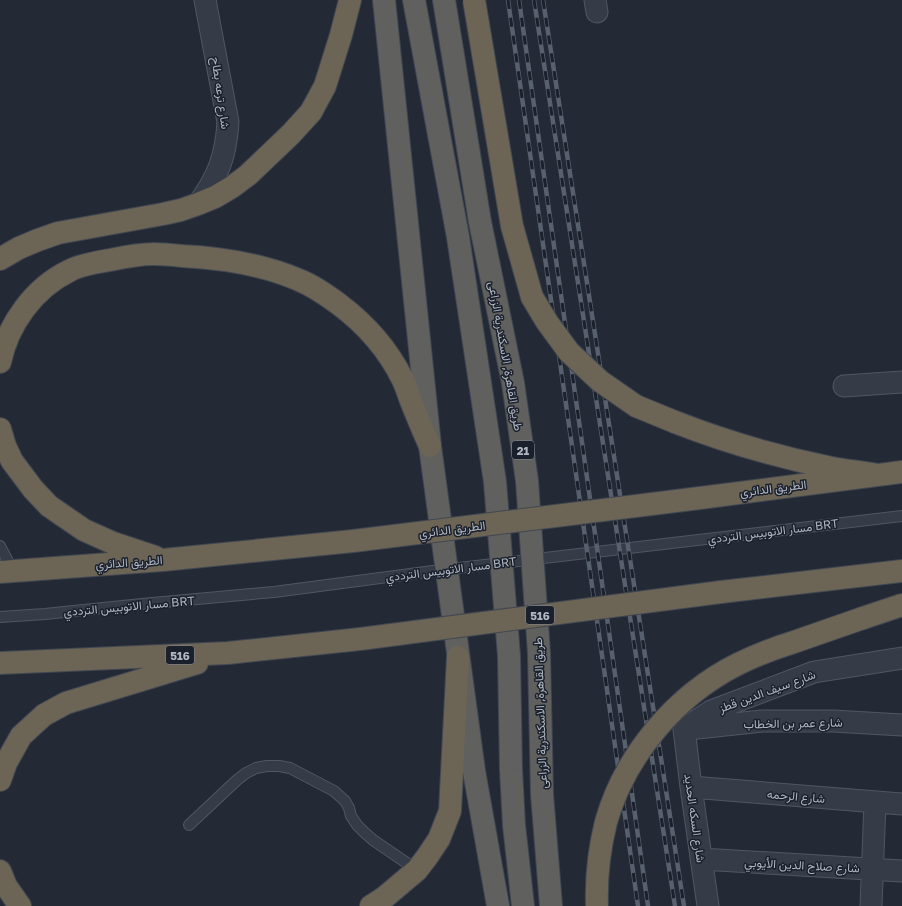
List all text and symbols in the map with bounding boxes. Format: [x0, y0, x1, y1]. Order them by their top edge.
street label: شارع ترعه بطاح [207, 56, 233, 130]
street label: طريق القاهرة, الاسكندرية الزراعى [484, 280, 527, 432]
road number: 21 [512, 441, 534, 459]
street label: الطريق الدائري [739, 476, 808, 503]
street label: مسار الاتوبيس الترددي BRT [707, 515, 840, 549]
street label: الطريق الدائري [418, 517, 487, 544]
street label: الطريق الدائري [95, 552, 163, 575]
street label: مسار الاتوبيس الترددي BRT [385, 553, 518, 587]
street label: مسار الاتوبيس الترددي BRT [63, 593, 196, 622]
road number: 516 [526, 606, 554, 624]
street label: طريق القاهرة, الاسكندرية الزراعى [530, 637, 551, 789]
road number: 516 [166, 646, 194, 664]
street label: شارع سيف الدين قطز [716, 667, 818, 718]
street label: شارع عمر بن الخطاب [743, 715, 843, 733]
street label: شارع السكه الحديد [679, 773, 709, 864]
street label: شارع الرحمه [766, 786, 826, 808]
street label: شارع صلاح الدين الأيوبي [744, 854, 860, 879]

